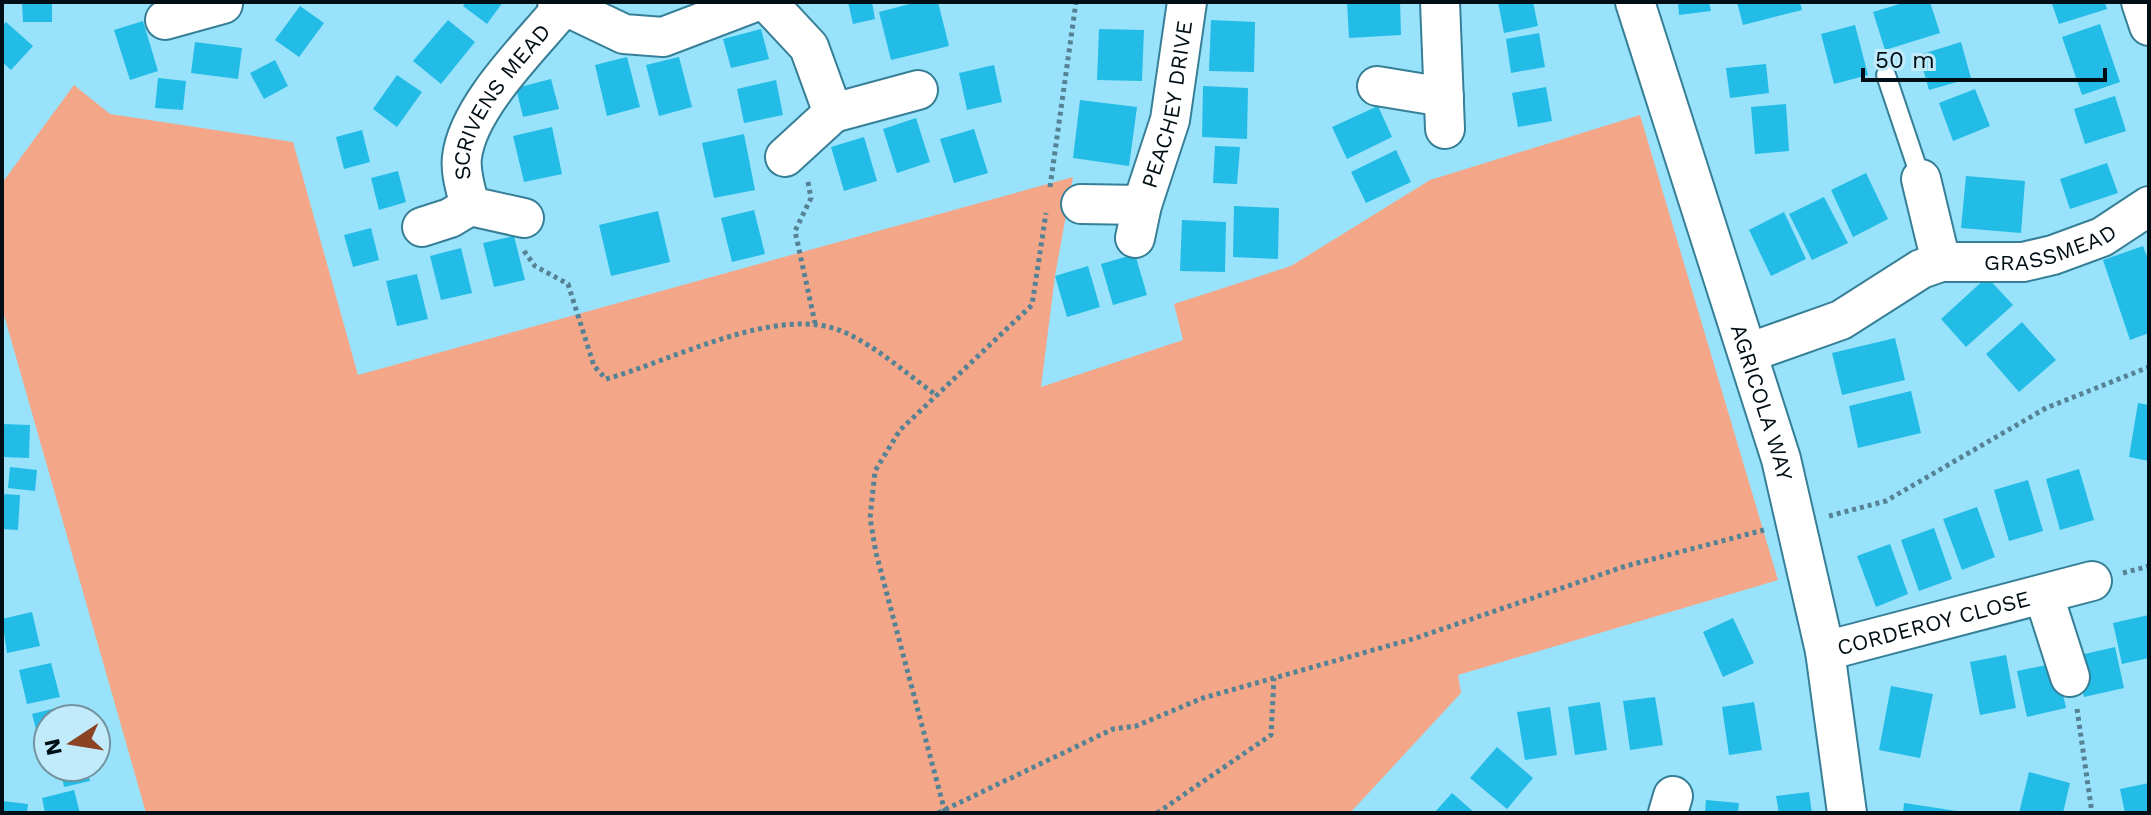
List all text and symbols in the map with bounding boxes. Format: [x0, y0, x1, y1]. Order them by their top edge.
street label: SCRIVENS MEAD [449, 19, 556, 182]
street label: PEACHEY DRIVE [1136, 19, 1197, 191]
scale bar [1863, 32, 2105, 82]
text: 50 m [1875, 46, 1935, 74]
street label: GRASSMEAD [1984, 219, 2121, 275]
street label: AGRICOLA WAY [1726, 321, 1798, 483]
street label: CORDEROY CLOSE [1834, 586, 2033, 660]
north arrow [32, 703, 112, 783]
text: N [39, 736, 67, 758]

